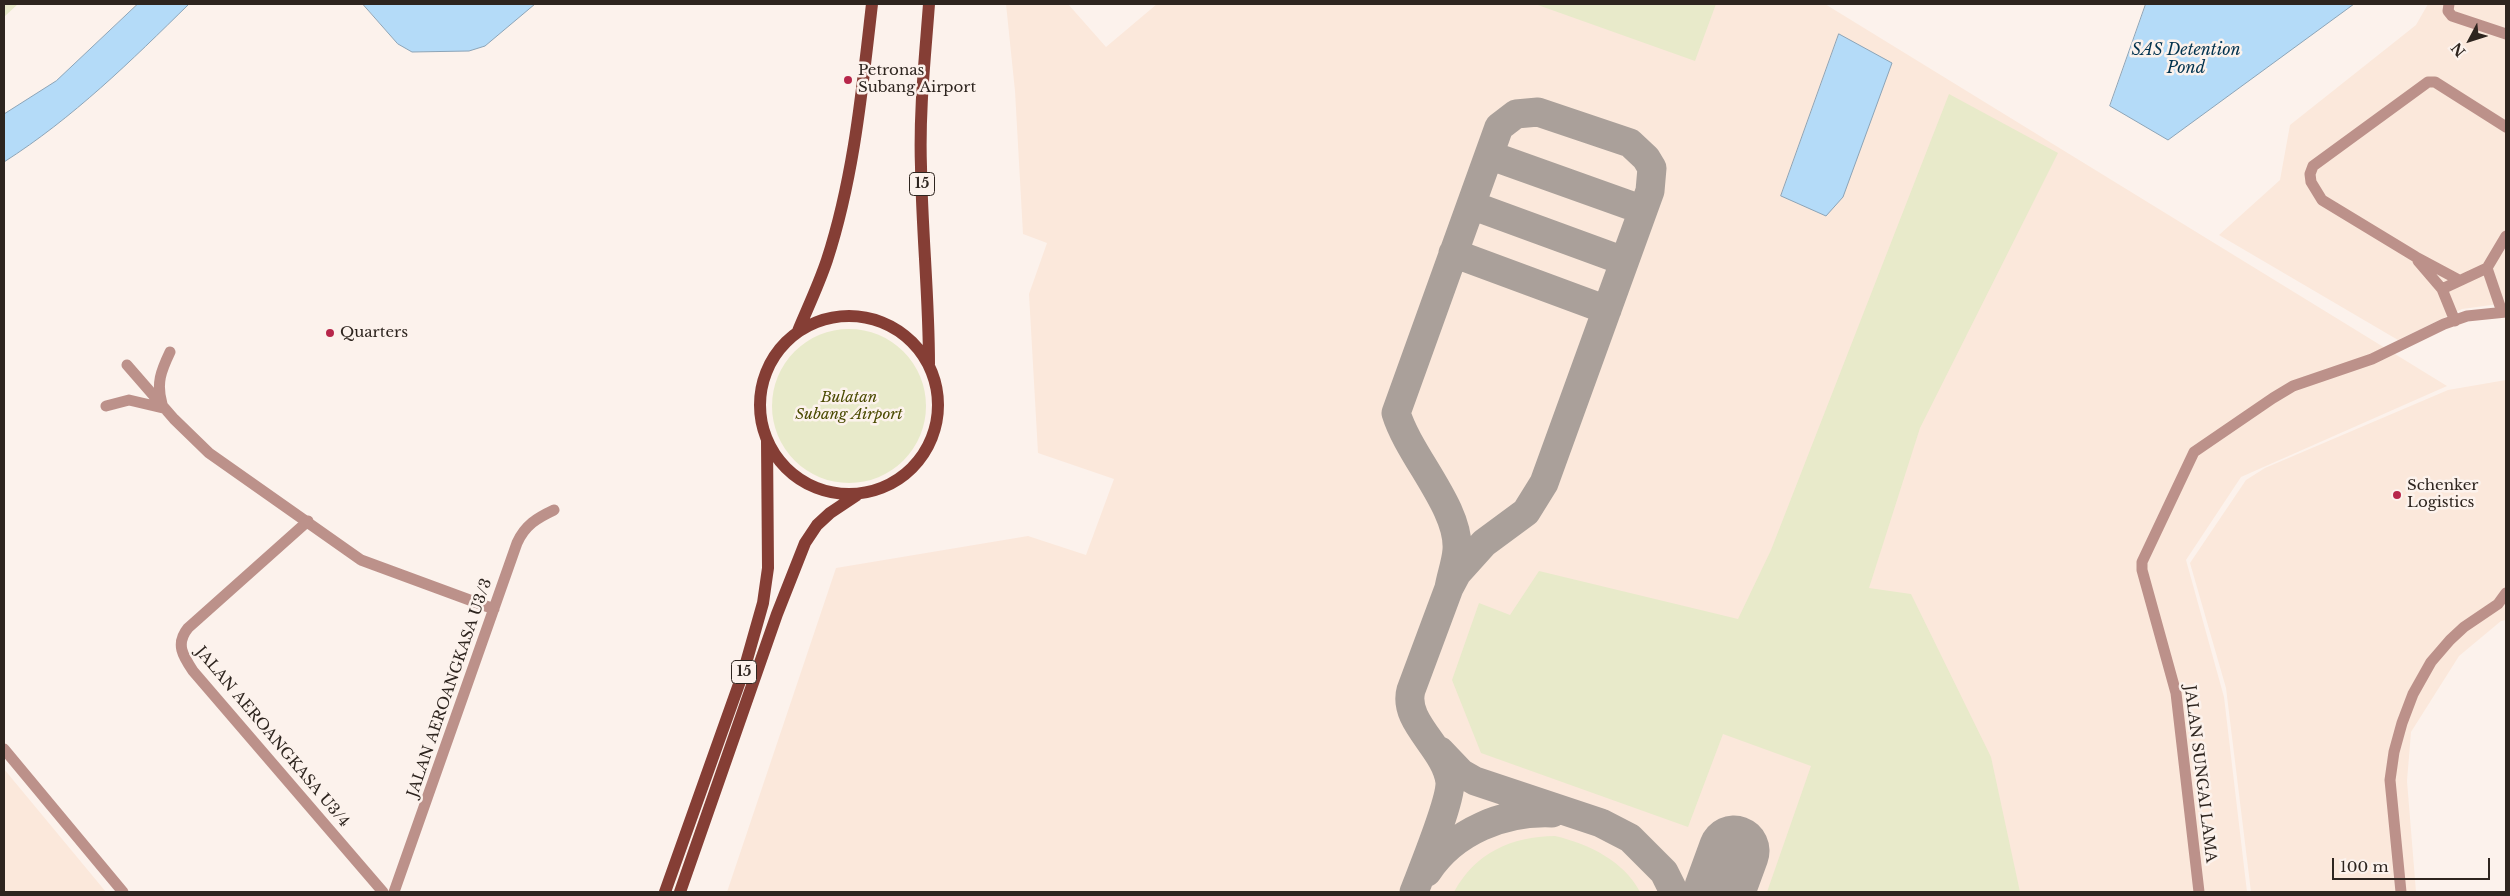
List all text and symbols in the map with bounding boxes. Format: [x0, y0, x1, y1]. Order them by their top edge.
north arrow [2445, 15, 2495, 65]
text: N [2447, 39, 2470, 60]
water label: SAS Detention Pond [2131, 40, 2241, 78]
place label: Petronas Subang Airport [858, 62, 976, 97]
marker: Petronas Subang Airport [842, 74, 854, 86]
road number: 15 [910, 172, 934, 195]
place label: Quarters [340, 324, 408, 342]
marker: Quarters [324, 327, 336, 339]
park label: Bulatan Subang Airport [795, 389, 903, 424]
place label: Schenker Logistics [2407, 477, 2478, 512]
marker: Schenker Logistics [2391, 489, 2403, 501]
street label: JALAN AEROANGKASA U3/3 [404, 576, 496, 800]
street label: JALAN AEROANGKASA U3/4 [191, 643, 353, 831]
road number: 15 [732, 660, 756, 684]
street label: JALAN SUNGAI LAMA [2180, 684, 2220, 864]
scale bar [2335, 848, 2492, 880]
text: 100 m [2340, 857, 2389, 876]

